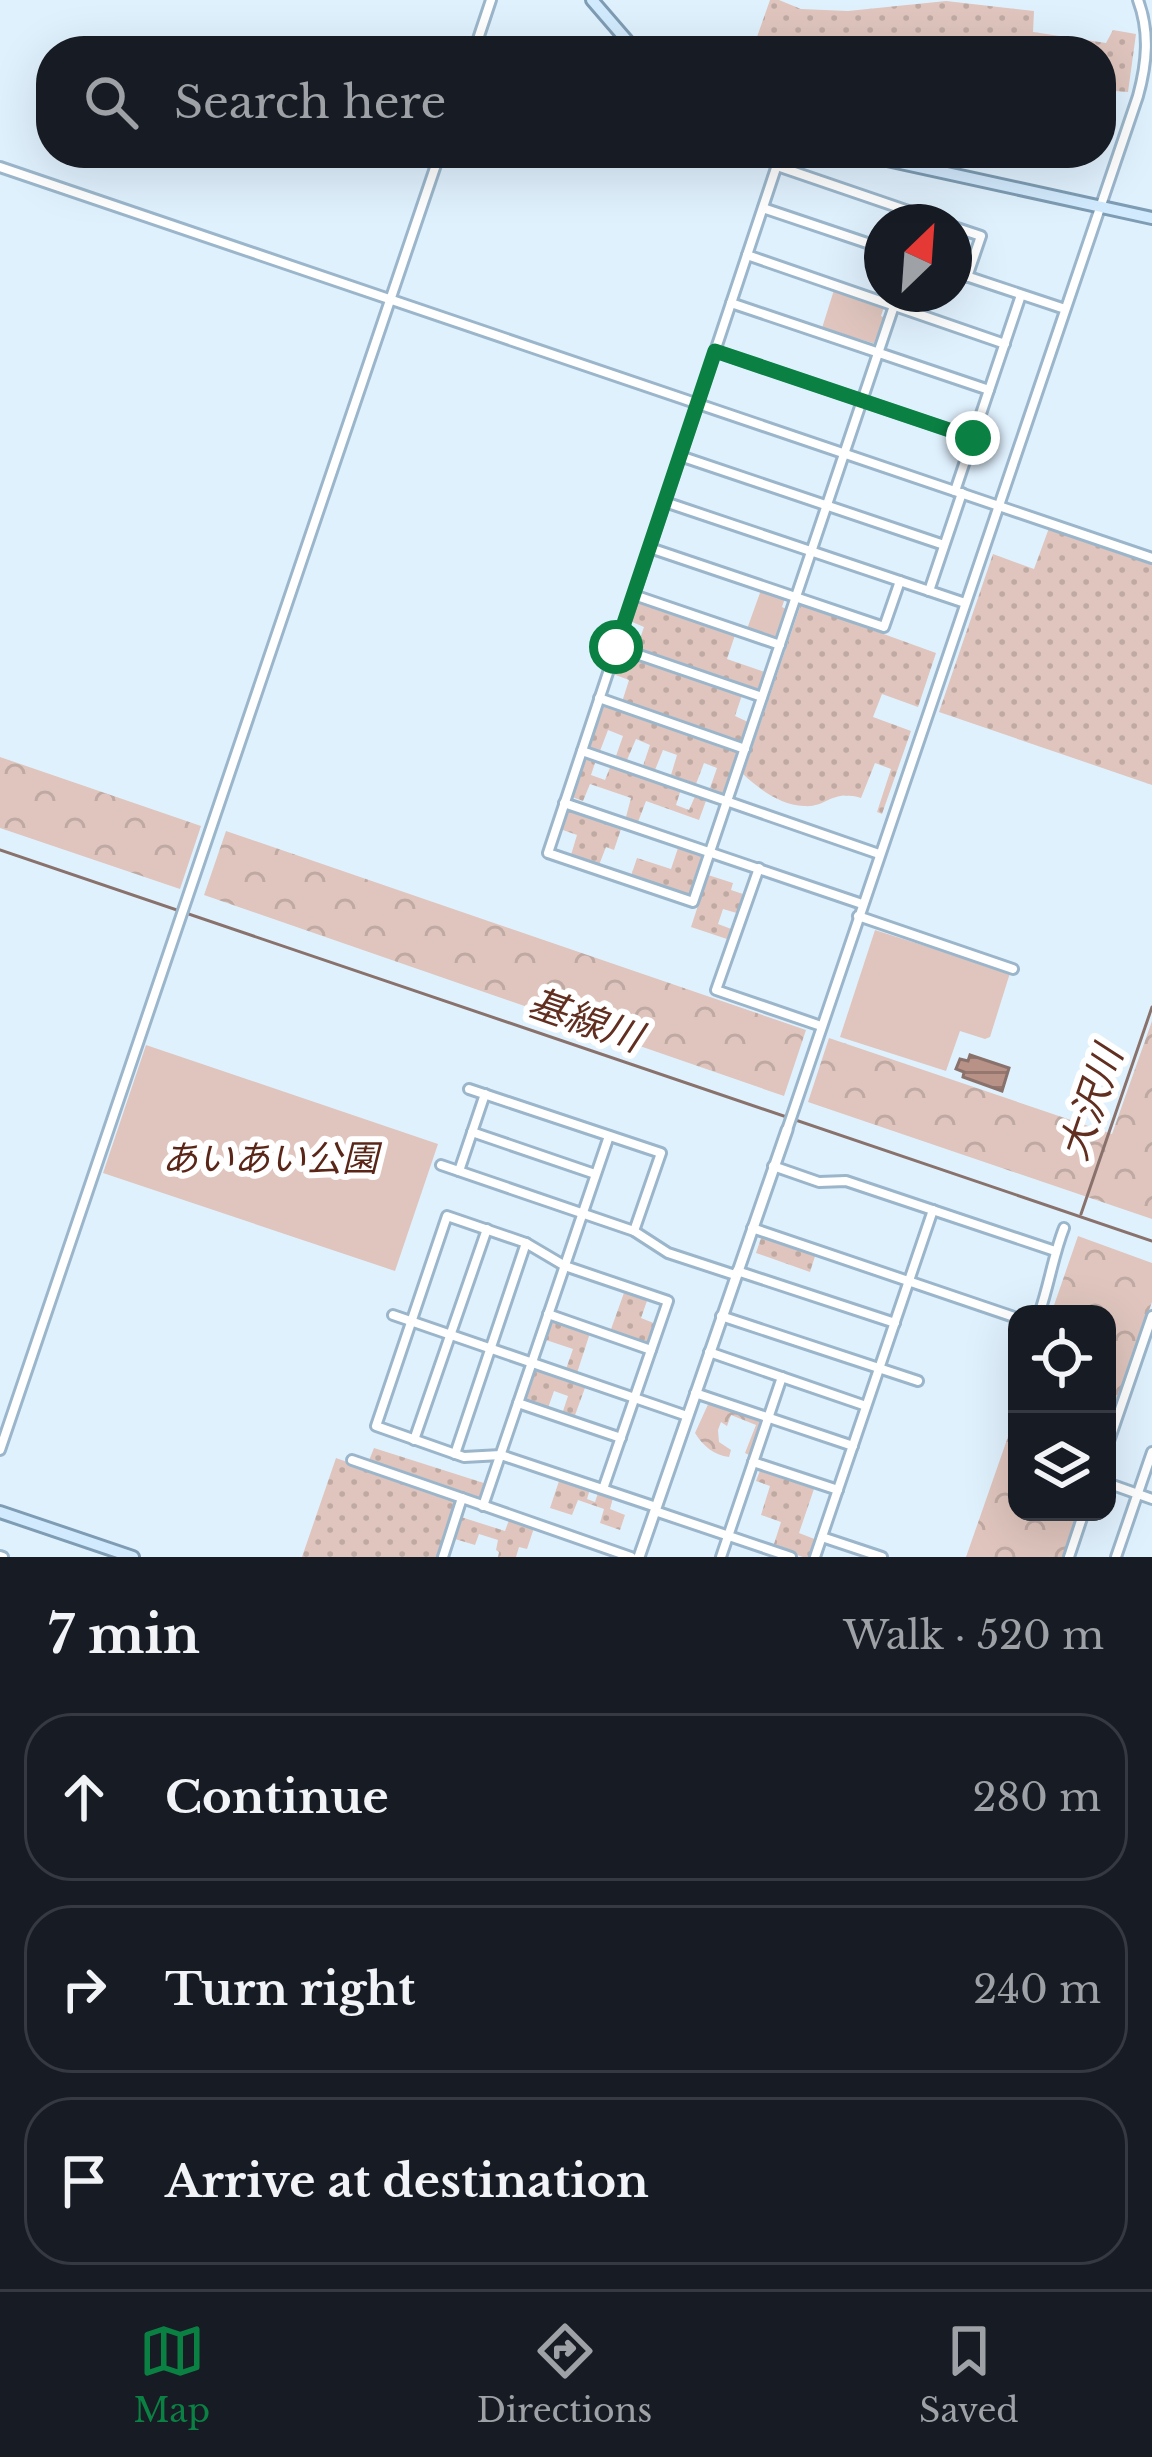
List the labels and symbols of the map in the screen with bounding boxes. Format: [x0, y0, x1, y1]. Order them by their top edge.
north arrow [864, 204, 972, 312]
route end [946, 411, 1000, 465]
route start [589, 620, 643, 674]
water label: 基線川 [522, 978, 652, 1064]
water label: 大沢川 [1049, 1036, 1135, 1166]
park label: あいあい公園 [162, 1136, 383, 1181]

